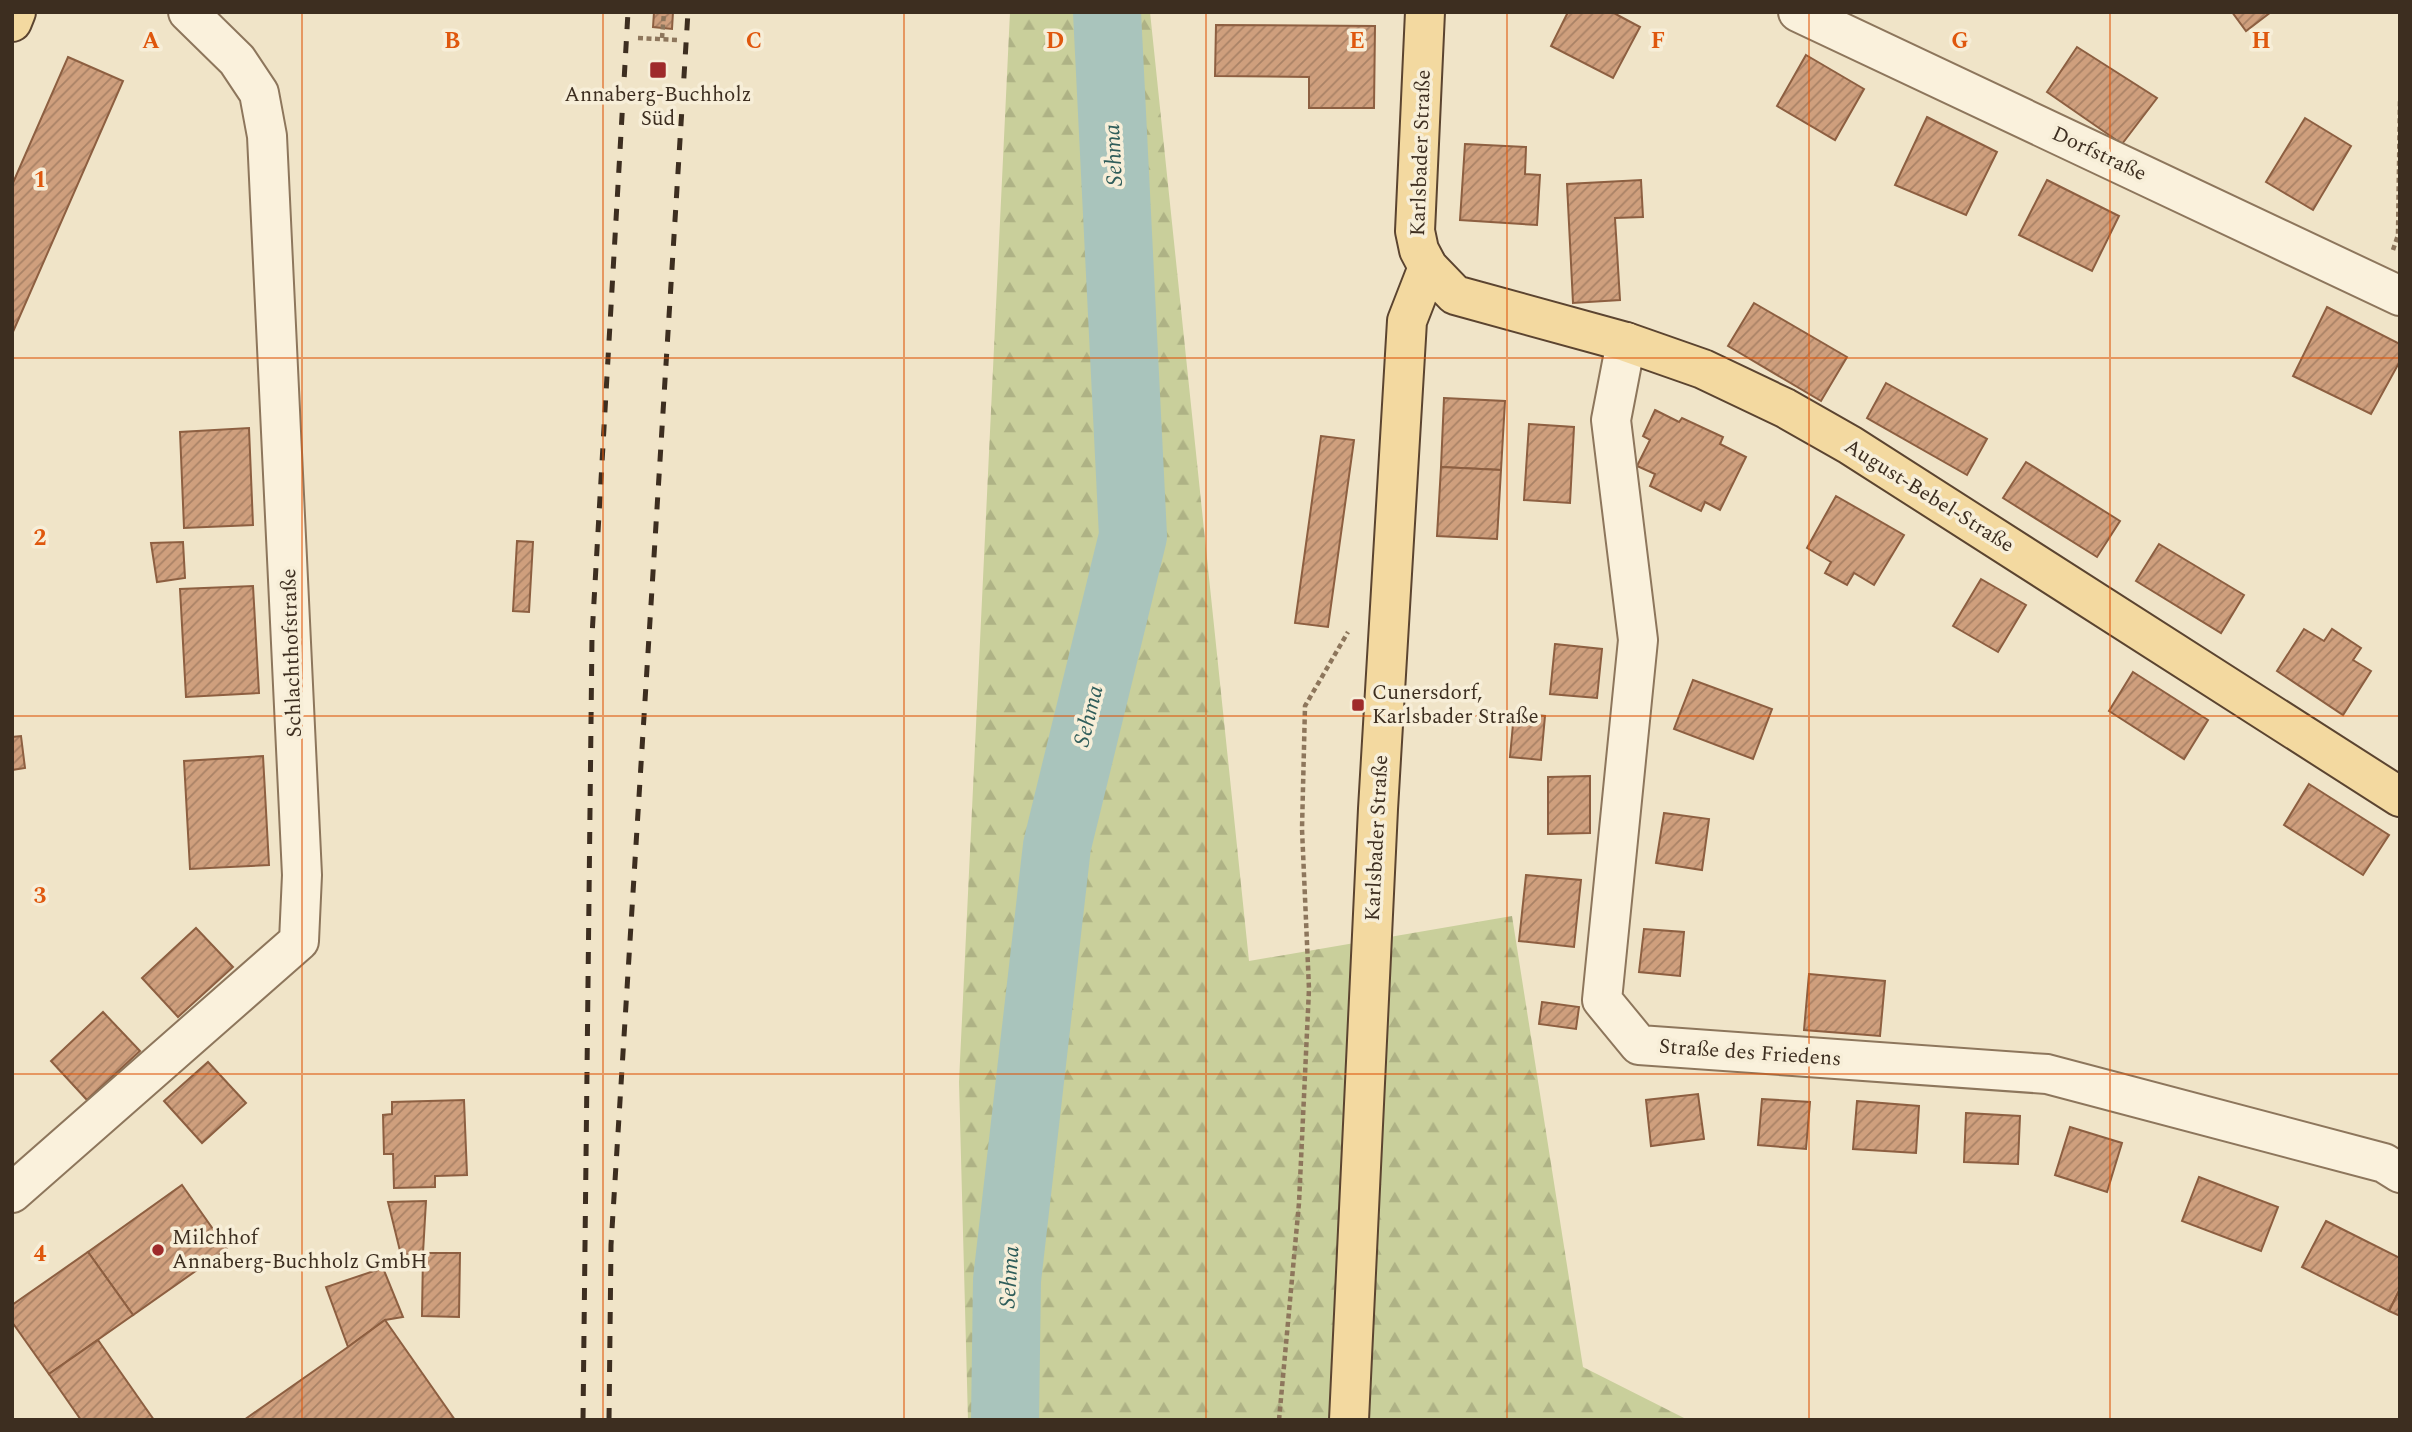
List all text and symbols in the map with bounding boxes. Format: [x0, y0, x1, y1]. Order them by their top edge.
text: A [142, 24, 160, 59]
text: B [444, 24, 460, 59]
text: C [746, 24, 762, 59]
text: D [1046, 24, 1064, 59]
text: E [1349, 24, 1365, 59]
text: F [1651, 24, 1665, 59]
text: G [1951, 24, 1969, 59]
text: H [2251, 24, 2271, 59]
marker: Annaberg-Buchholz Süd [648, 60, 668, 80]
street label: Karlsbader Straße [1402, 69, 1440, 237]
place label: Annaberg-Buchholz Süd [564, 79, 752, 135]
street label: Dorfstraße [2046, 118, 2152, 190]
water label: Sehma [1095, 123, 1133, 187]
text: 1 [34, 163, 46, 198]
street label: August-Bebel-Straße [1838, 431, 2020, 561]
text: 2 [34, 521, 47, 556]
street label: Schlachthofstraße [273, 568, 311, 738]
place label: Cunersdorf, Karlsbader Straße [1372, 677, 1539, 733]
water label: Sehma [1064, 681, 1114, 750]
marker: Cunersdorf, Karlsbader Straße [1350, 697, 1366, 713]
street label: Karlsbader Straße [1357, 754, 1397, 922]
text: 3 [34, 879, 47, 914]
street label: Straße des Friedens [1658, 1031, 1842, 1075]
place label: Milchhof Annaberg-Buchholz GmbH [172, 1222, 428, 1278]
text: 4 [34, 1237, 47, 1272]
marker: Milchhof Annaberg-Buchholz GmbH [150, 1242, 166, 1258]
water label: Sehma [990, 1244, 1030, 1309]

